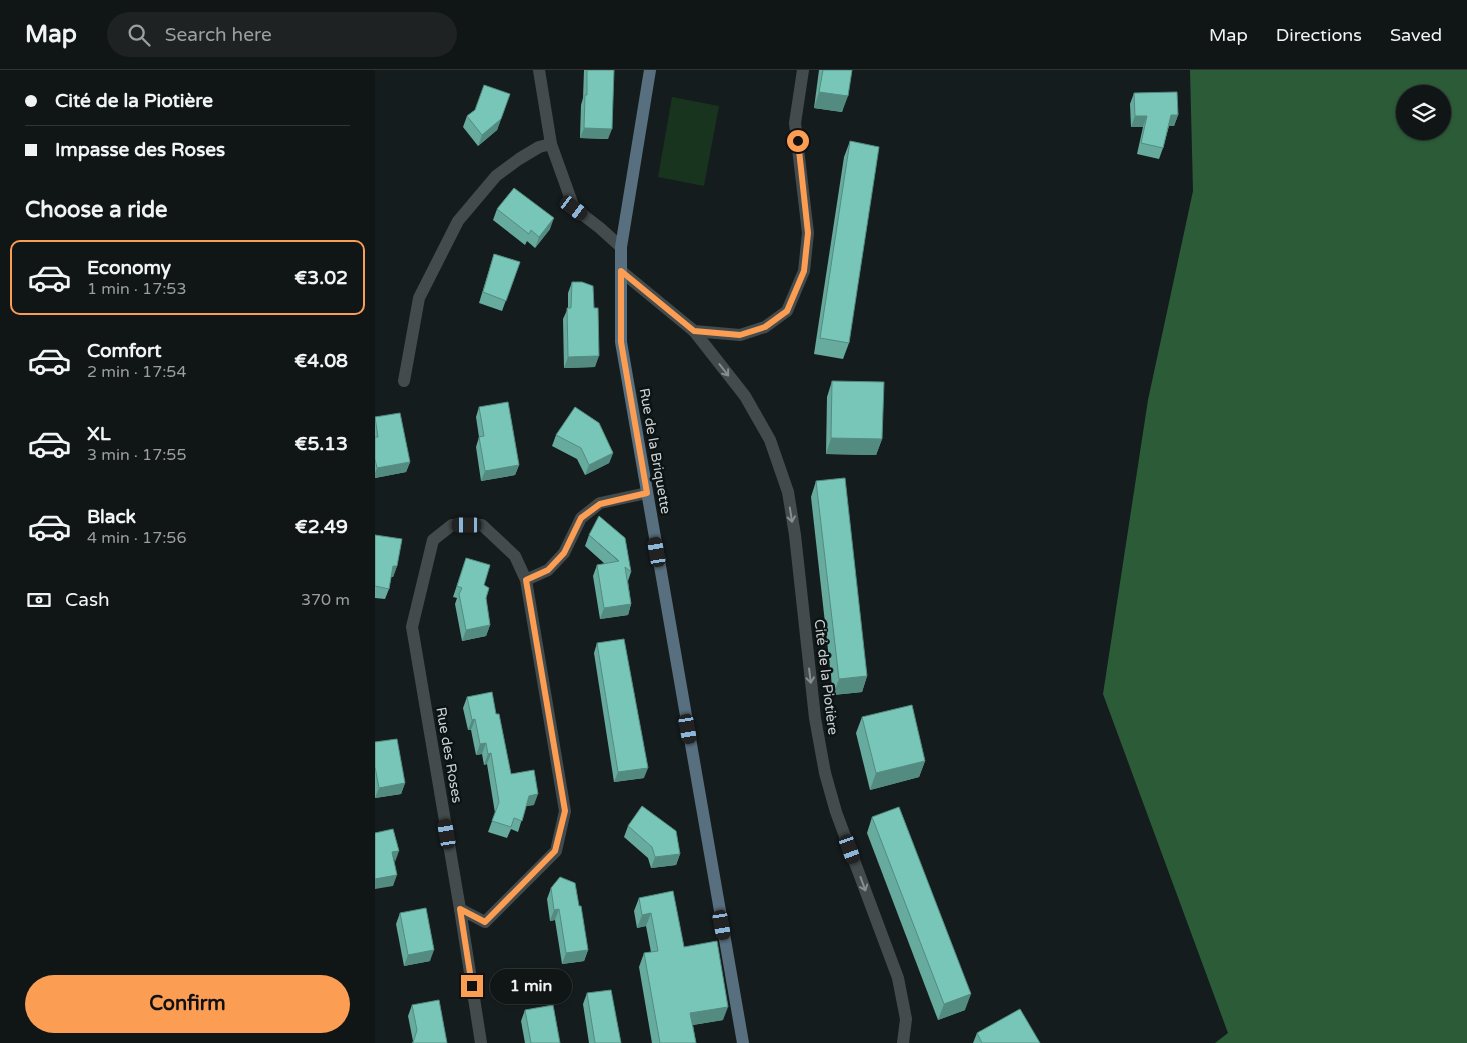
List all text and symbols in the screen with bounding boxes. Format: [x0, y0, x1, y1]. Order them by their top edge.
search box [107, 12, 457, 57]
text: Map [25, 20, 77, 49]
icon: search [125, 21, 153, 49]
text: Search here [165, 24, 272, 46]
text: Map [1209, 24, 1248, 46]
text: Directions [1276, 24, 1362, 46]
text: Saved [1390, 24, 1442, 46]
map controls [1396, 85, 1451, 140]
button: layers [1396, 85, 1451, 140]
text: Cité de la Piotière [55, 90, 213, 112]
route start [787, 130, 809, 152]
text: Impasse des Roses [55, 139, 225, 161]
car [557, 193, 590, 223]
text: Choose a ride [25, 197, 168, 223]
icon: car [27, 255, 72, 300]
text: Economy [87, 257, 171, 279]
text: €3.02 [294, 267, 348, 289]
text: 1 min · 17:53 [87, 279, 186, 299]
icon: car [27, 338, 72, 383]
text: Comfort [87, 340, 161, 362]
text: €4.08 [294, 350, 348, 372]
text: 2 min · 17:54 [87, 362, 186, 382]
one-way arrow [718, 363, 729, 376]
street label: Rue de la Briquette [636, 387, 674, 515]
icon: car [27, 421, 72, 466]
text: XL [87, 423, 111, 445]
text: €5.13 [294, 433, 348, 455]
text: 3 min · 17:55 [87, 445, 186, 465]
icon: car [27, 504, 72, 549]
text: Black [87, 506, 136, 528]
one-way arrow [787, 507, 797, 523]
text: €2.49 [295, 516, 348, 538]
car [452, 518, 482, 533]
text: 4 min · 17:56 [87, 528, 186, 548]
car [647, 536, 666, 568]
icon: cash [25, 586, 53, 614]
text: Cash [65, 589, 110, 611]
text: 370 m [301, 590, 350, 610]
street label: Cité de la Piotière [810, 618, 842, 736]
one-way arrow [805, 668, 815, 684]
street label: Rue des Roses [432, 706, 466, 805]
car [678, 713, 697, 745]
car [437, 818, 456, 850]
car [837, 832, 862, 866]
one-way arrow [859, 876, 868, 891]
car [712, 909, 731, 941]
callout: 1 min [489, 968, 572, 1004]
button: Confirm [25, 975, 350, 1033]
route end [461, 975, 483, 997]
text: 1 min [510, 976, 552, 996]

